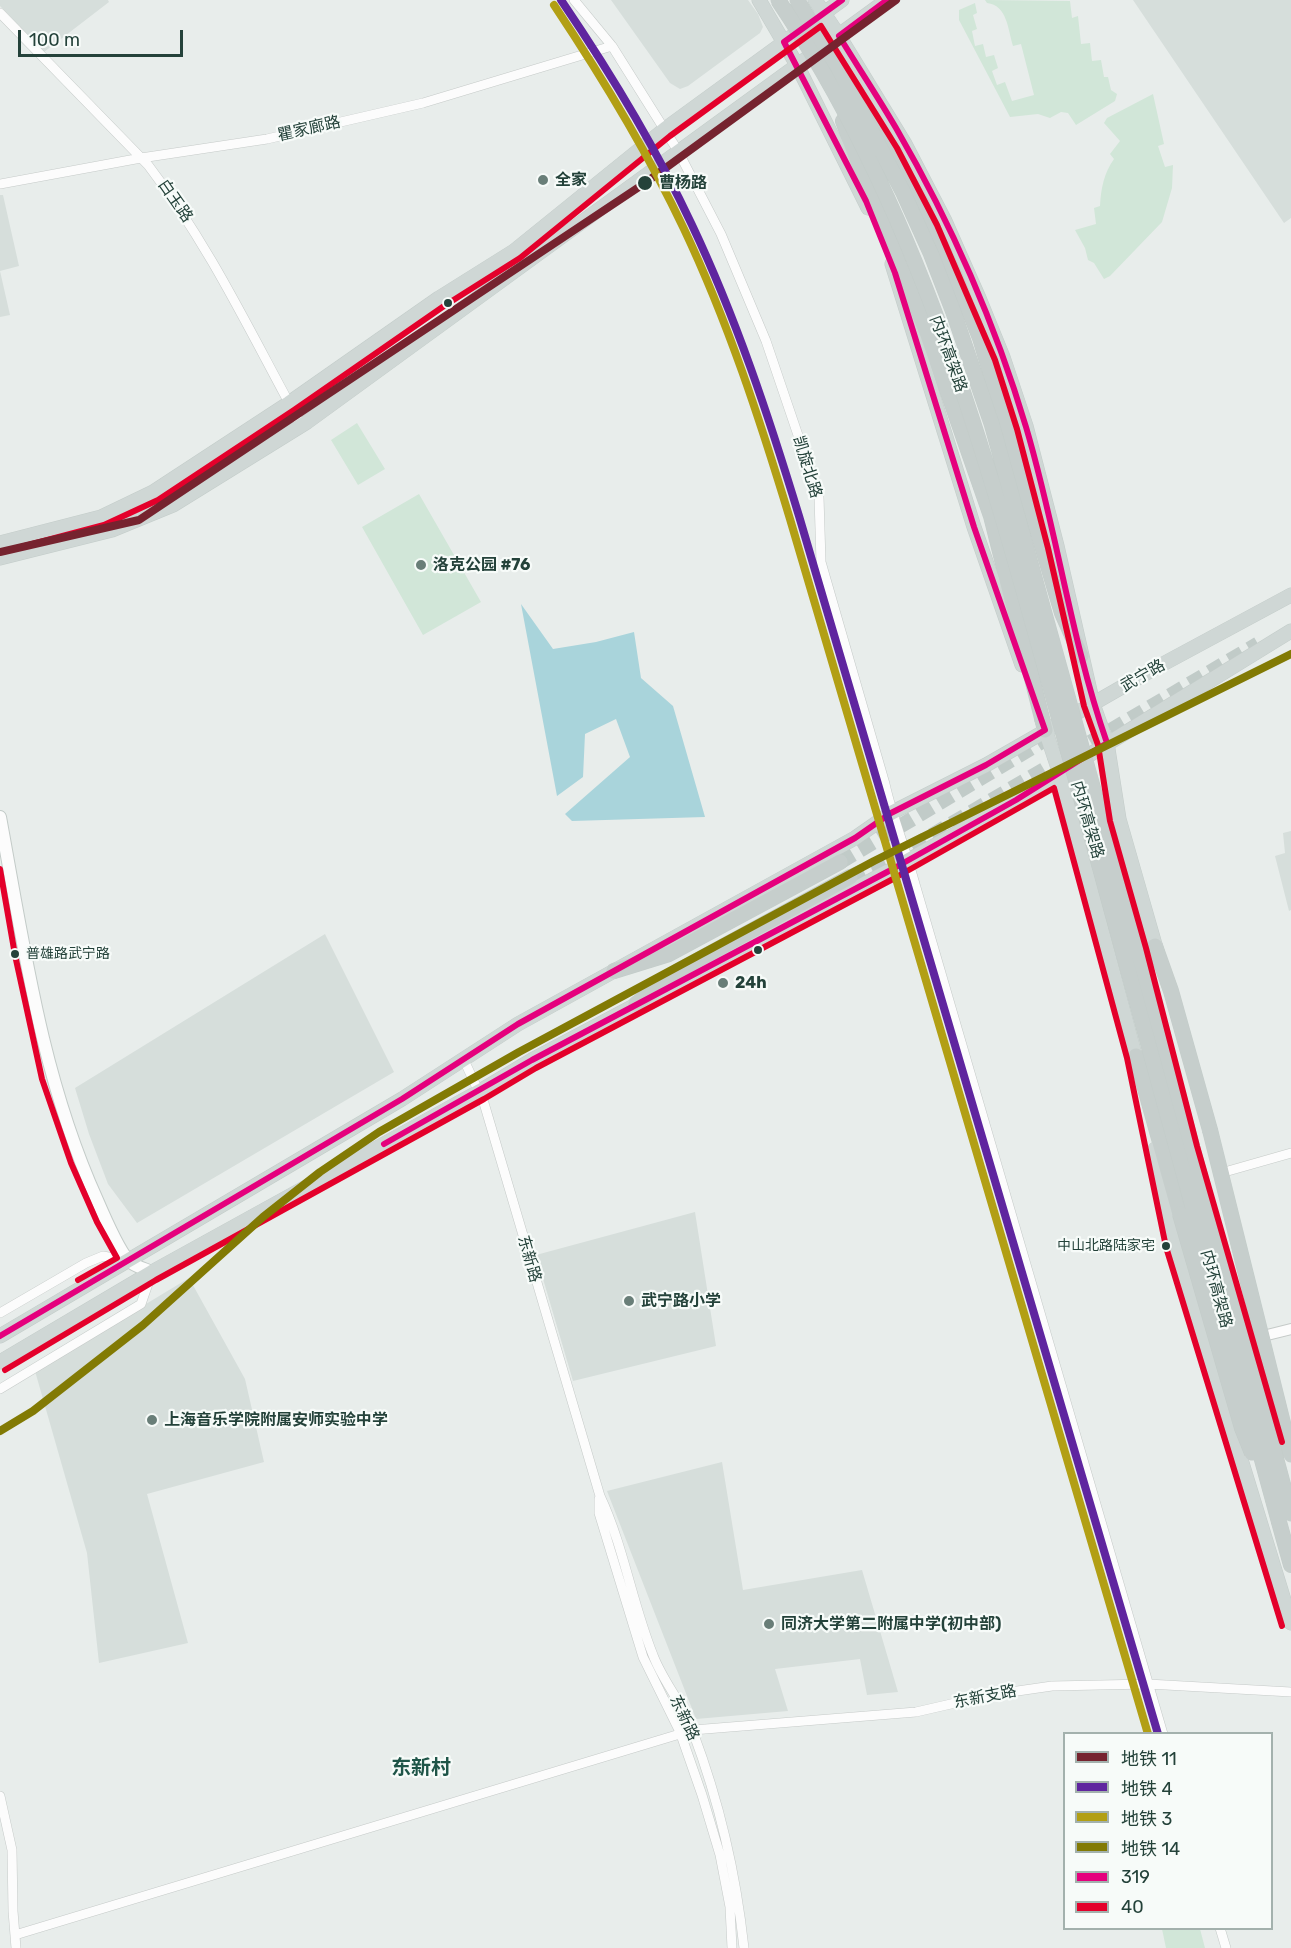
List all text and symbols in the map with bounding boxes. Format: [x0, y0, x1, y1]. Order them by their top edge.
scale bar [21, 18, 186, 56]
text: 100 m [29, 29, 80, 51]
street label: 瞿家廊路 [276, 112, 342, 146]
place label: 全家 [555, 170, 587, 190]
marker: 全家 [536, 173, 550, 187]
place label: 曹杨路 [659, 173, 707, 193]
marker: 曹杨路 [636, 174, 654, 192]
street label: 白玉路 [153, 176, 197, 226]
unlabelled marker [442, 297, 454, 309]
street label: 内环高架路 [925, 313, 971, 395]
street label: 凯旋北路 [788, 434, 826, 500]
place label: 洛克公园 #76 [433, 555, 530, 575]
marker: 洛克公园 #76 [414, 558, 428, 572]
street label: 武宁路 [1117, 656, 1169, 696]
street label: 内环高架路 [1067, 779, 1107, 861]
unlabelled marker [752, 944, 764, 956]
place label: 普雄路武宁路 [26, 946, 110, 962]
marker: 普雄路武宁路 [9, 948, 21, 960]
place label: 24h [735, 973, 767, 993]
marker: 24h [716, 976, 730, 990]
street label: 东新路 [513, 1233, 545, 1285]
place label: 中山北路陆家宅 [1057, 1238, 1155, 1254]
marker: 中山北路陆家宅 [1160, 1240, 1172, 1252]
street label: 内环高架路 [1196, 1248, 1236, 1330]
place label: 武宁路小学 [641, 1291, 721, 1311]
marker: 武宁路小学 [622, 1294, 636, 1308]
place label: 上海音乐学院附属安师实验中学 [164, 1410, 388, 1430]
marker: 上海音乐学院附属安师实验中学 [145, 1413, 159, 1427]
place label: 同济大学第二附属中学(初中部) [781, 1614, 1001, 1634]
marker: 同济大学第二附属中学(初中部) [762, 1617, 776, 1631]
street label: 东新支路 [952, 1681, 1018, 1713]
street label: 东新路 [665, 1692, 703, 1744]
legend [1063, 1732, 1273, 1930]
text: 地铁 11 [1121, 1748, 1177, 1770]
district label: 东新村 [391, 1756, 451, 1780]
text: 地铁 4 [1121, 1778, 1173, 1800]
text: 地铁 3 [1121, 1808, 1172, 1830]
text: 地铁 14 [1121, 1838, 1180, 1860]
text: 319 [1121, 1866, 1150, 1888]
text: 40 [1121, 1896, 1144, 1918]

